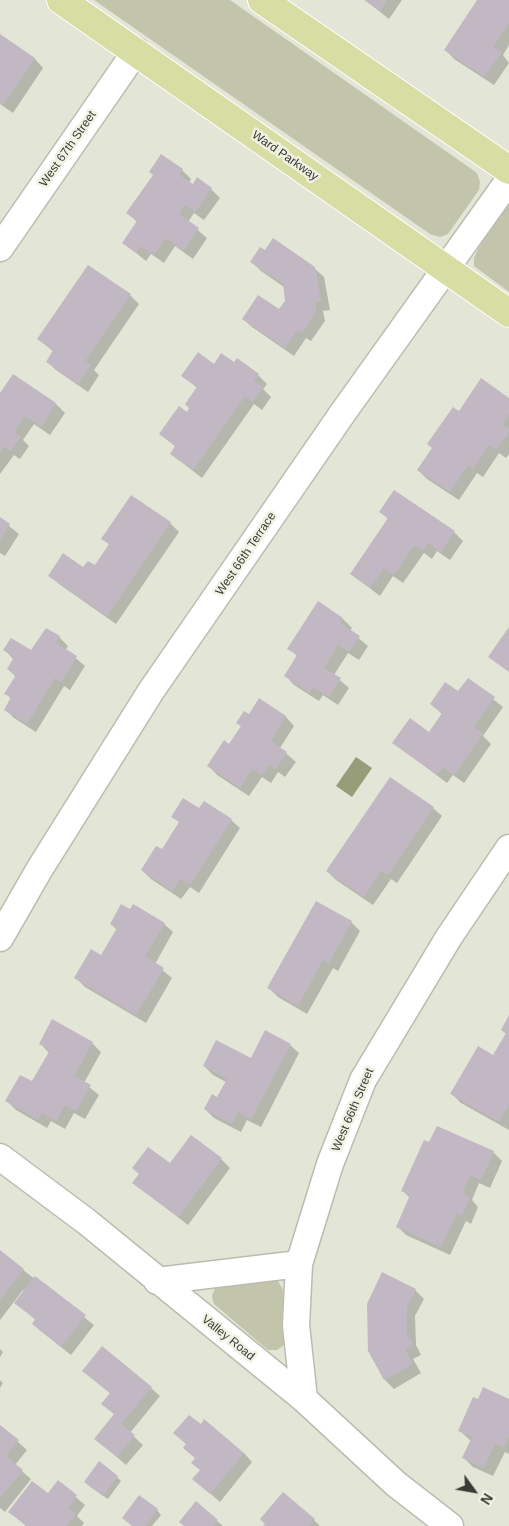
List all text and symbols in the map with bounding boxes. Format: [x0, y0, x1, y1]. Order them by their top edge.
street label: West 67th Street [37, 108, 99, 190]
street label: Ward Parkway [249, 128, 321, 184]
street label: West 66th Terrace [213, 510, 279, 598]
street label: West 66th Street [329, 1066, 377, 1154]
street label: Valley Road [199, 1312, 257, 1364]
north arrow [449, 1466, 499, 1516]
text: N [477, 1490, 496, 1507]

